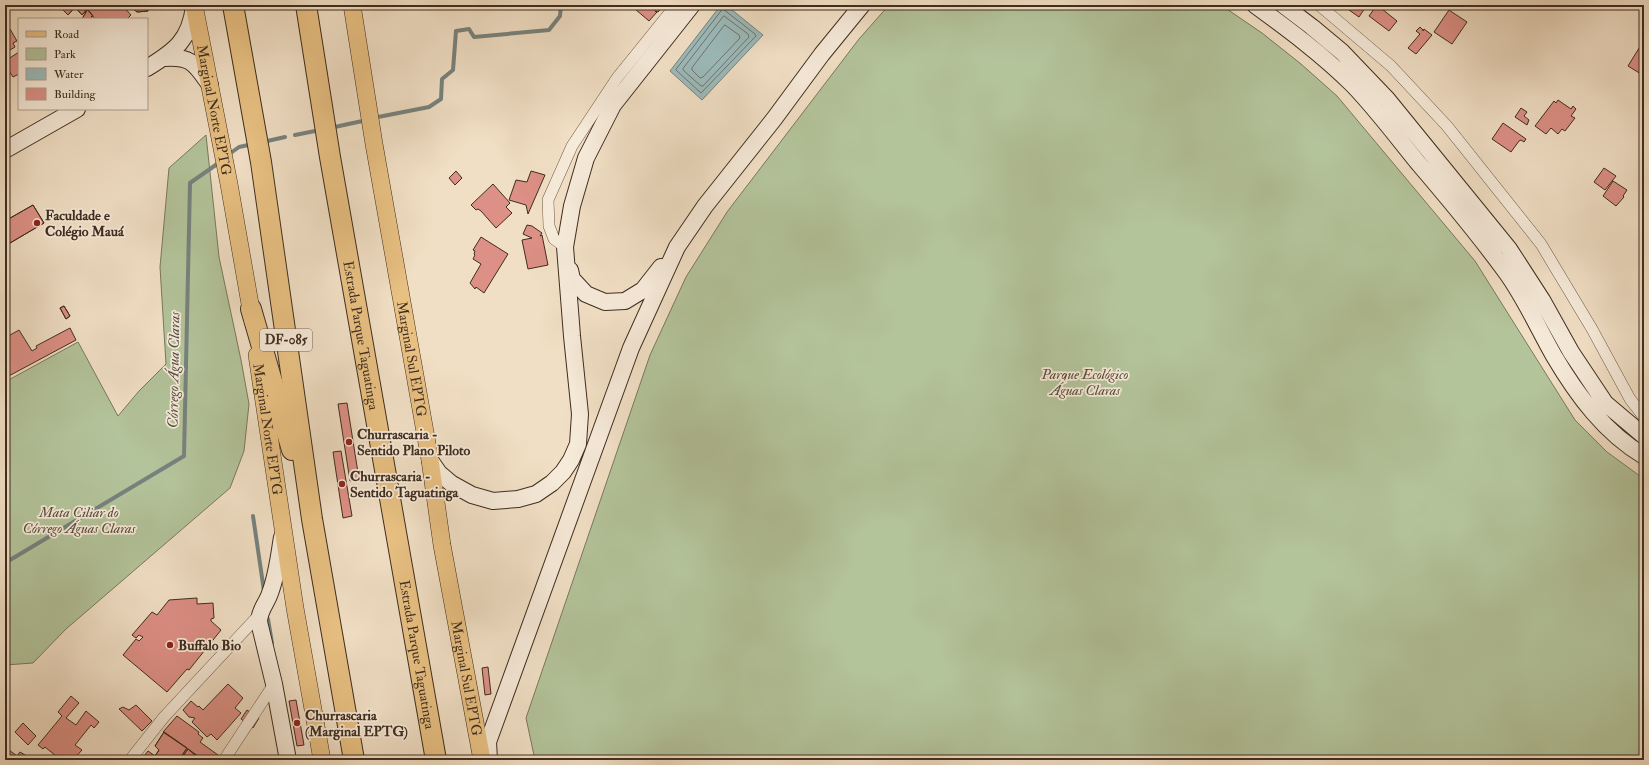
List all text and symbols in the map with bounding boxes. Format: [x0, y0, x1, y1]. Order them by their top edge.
legend [18, 18, 148, 110]
text: Road [54, 27, 79, 42]
street label: Marginal Norte EPTG [193, 43, 236, 177]
text: Park [54, 47, 76, 62]
text: Water [53, 67, 84, 82]
text: Building [54, 87, 97, 102]
place label: Faculdade e Colégio Mauá [45, 207, 125, 241]
marker: Faculdade e Colégio Mauá [32, 218, 42, 228]
street label: Estrada Parque Taguatinga [340, 260, 383, 411]
street label: Marginal Sul EPTG [394, 300, 431, 418]
water label: Córrego Água Claras [162, 311, 185, 428]
road number: DF-085 [260, 329, 312, 351]
street label: Marginal Norte EPTG [250, 362, 286, 496]
park label: Parque Ecológico Águas Claras [1041, 366, 1128, 399]
place label: Churrascaria - Sentido Plano Piloto [357, 426, 471, 459]
marker: Churrascaria - Sentido Plano Piloto [344, 437, 354, 447]
place label: Churrascaria - Sentido Taguatinga [350, 468, 460, 502]
marker: Churrascaria - Sentido Taguatinga [337, 479, 347, 489]
park label: Mata Ciliar do Córrego Águas Claras [23, 504, 136, 537]
street label: Estrada Parque Taguatinga [396, 579, 439, 731]
street label: Marginal Sul EPTG [448, 619, 486, 737]
place label: Buffalo Bio [178, 637, 241, 654]
marker: Buffalo Bio [165, 640, 175, 650]
place label: Churrascaria (Marginal EPTG) [305, 707, 408, 741]
marker: Churrascaria (Marginal EPTG) [292, 718, 302, 728]

